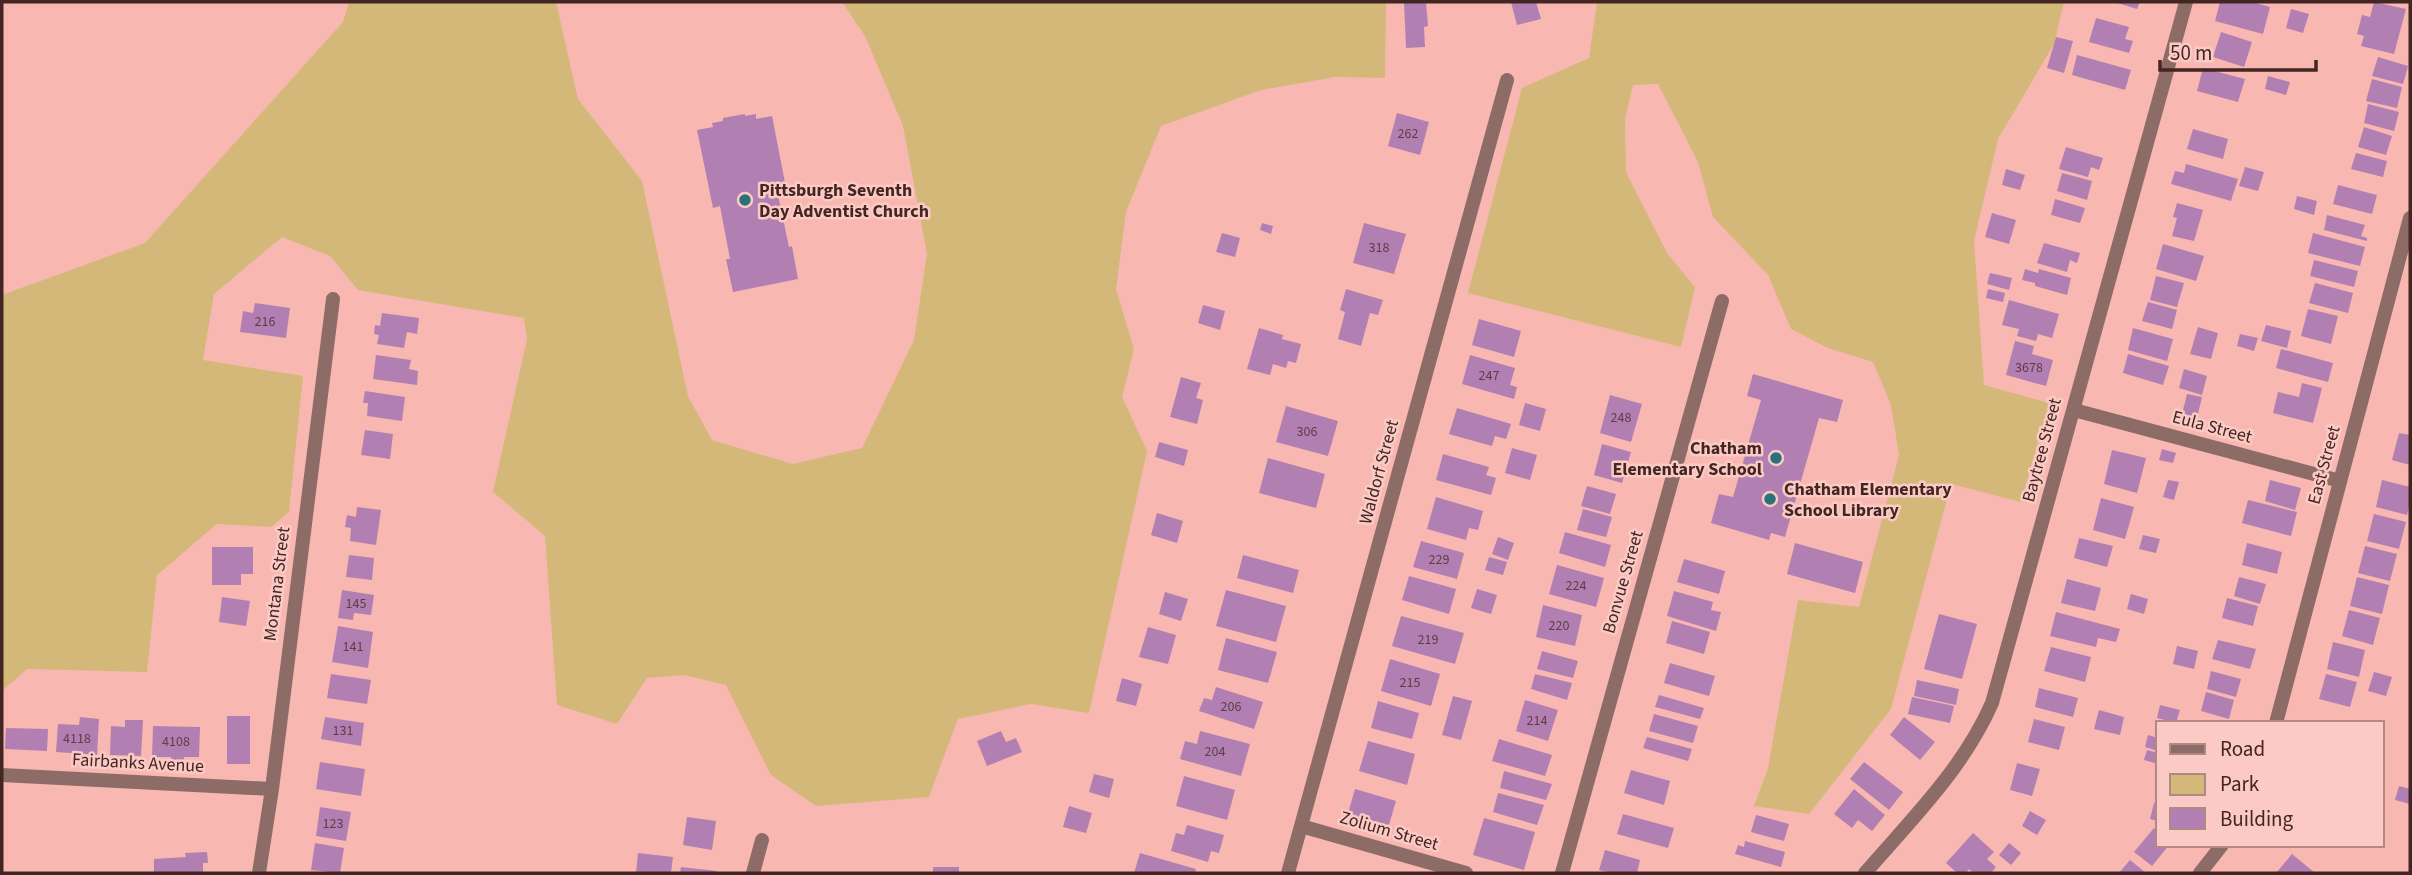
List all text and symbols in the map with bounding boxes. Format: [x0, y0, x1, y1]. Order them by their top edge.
scale bar [2160, 28, 2316, 72]
text: 50 m [2170, 38, 2212, 68]
house number: 262 [1398, 124, 1418, 144]
place label: Pittsburgh Seventh Day Adventist Church [759, 178, 929, 224]
marker: Pittsburgh Seventh Day Adventist Church [737, 192, 753, 208]
house number: 318 [1369, 238, 1389, 258]
house number: 216 [255, 312, 275, 332]
house number: 3678 [2015, 358, 2043, 378]
house number: 247 [1479, 366, 1499, 386]
street label: Baytree Street [2016, 395, 2068, 505]
street label: Eula Street [2169, 404, 2255, 450]
house number: 248 [1611, 408, 1631, 428]
street label: Waldorf Street [1353, 417, 1405, 527]
house number: 306 [1297, 422, 1317, 442]
street label: East Street [2302, 423, 2346, 507]
place label: Chatham Elementary School [1612, 436, 1762, 482]
marker: Chatham Elementary School [1768, 450, 1784, 466]
place label: Chatham Elementary School Library [1784, 477, 1952, 523]
marker: Chatham Elementary School Library [1762, 491, 1778, 507]
street label: Montana Street [258, 525, 296, 643]
street label: Bonvue Street [1596, 528, 1650, 636]
house number: 229 [1429, 550, 1449, 570]
house number: 224 [1566, 576, 1586, 596]
house number: 145 [346, 594, 366, 614]
house number: 220 [1549, 616, 1569, 636]
house number: 219 [1418, 630, 1438, 650]
house number: 141 [343, 637, 363, 657]
house number: 215 [1400, 673, 1420, 693]
house number: 206 [1221, 697, 1241, 717]
house number: 214 [1527, 711, 1547, 731]
house number: 131 [333, 721, 353, 741]
legend [2156, 721, 2384, 847]
house number: 4118 [63, 729, 91, 749]
house number: 4108 [162, 732, 190, 752]
text: Road [2220, 734, 2265, 764]
house number: 204 [1205, 742, 1225, 762]
street label: Fairbanks Avenue [71, 747, 205, 779]
text: Park [2220, 769, 2260, 799]
text: Building [2220, 804, 2294, 834]
street label: Zolium Street [1337, 805, 1441, 857]
house number: 123 [323, 814, 343, 834]

